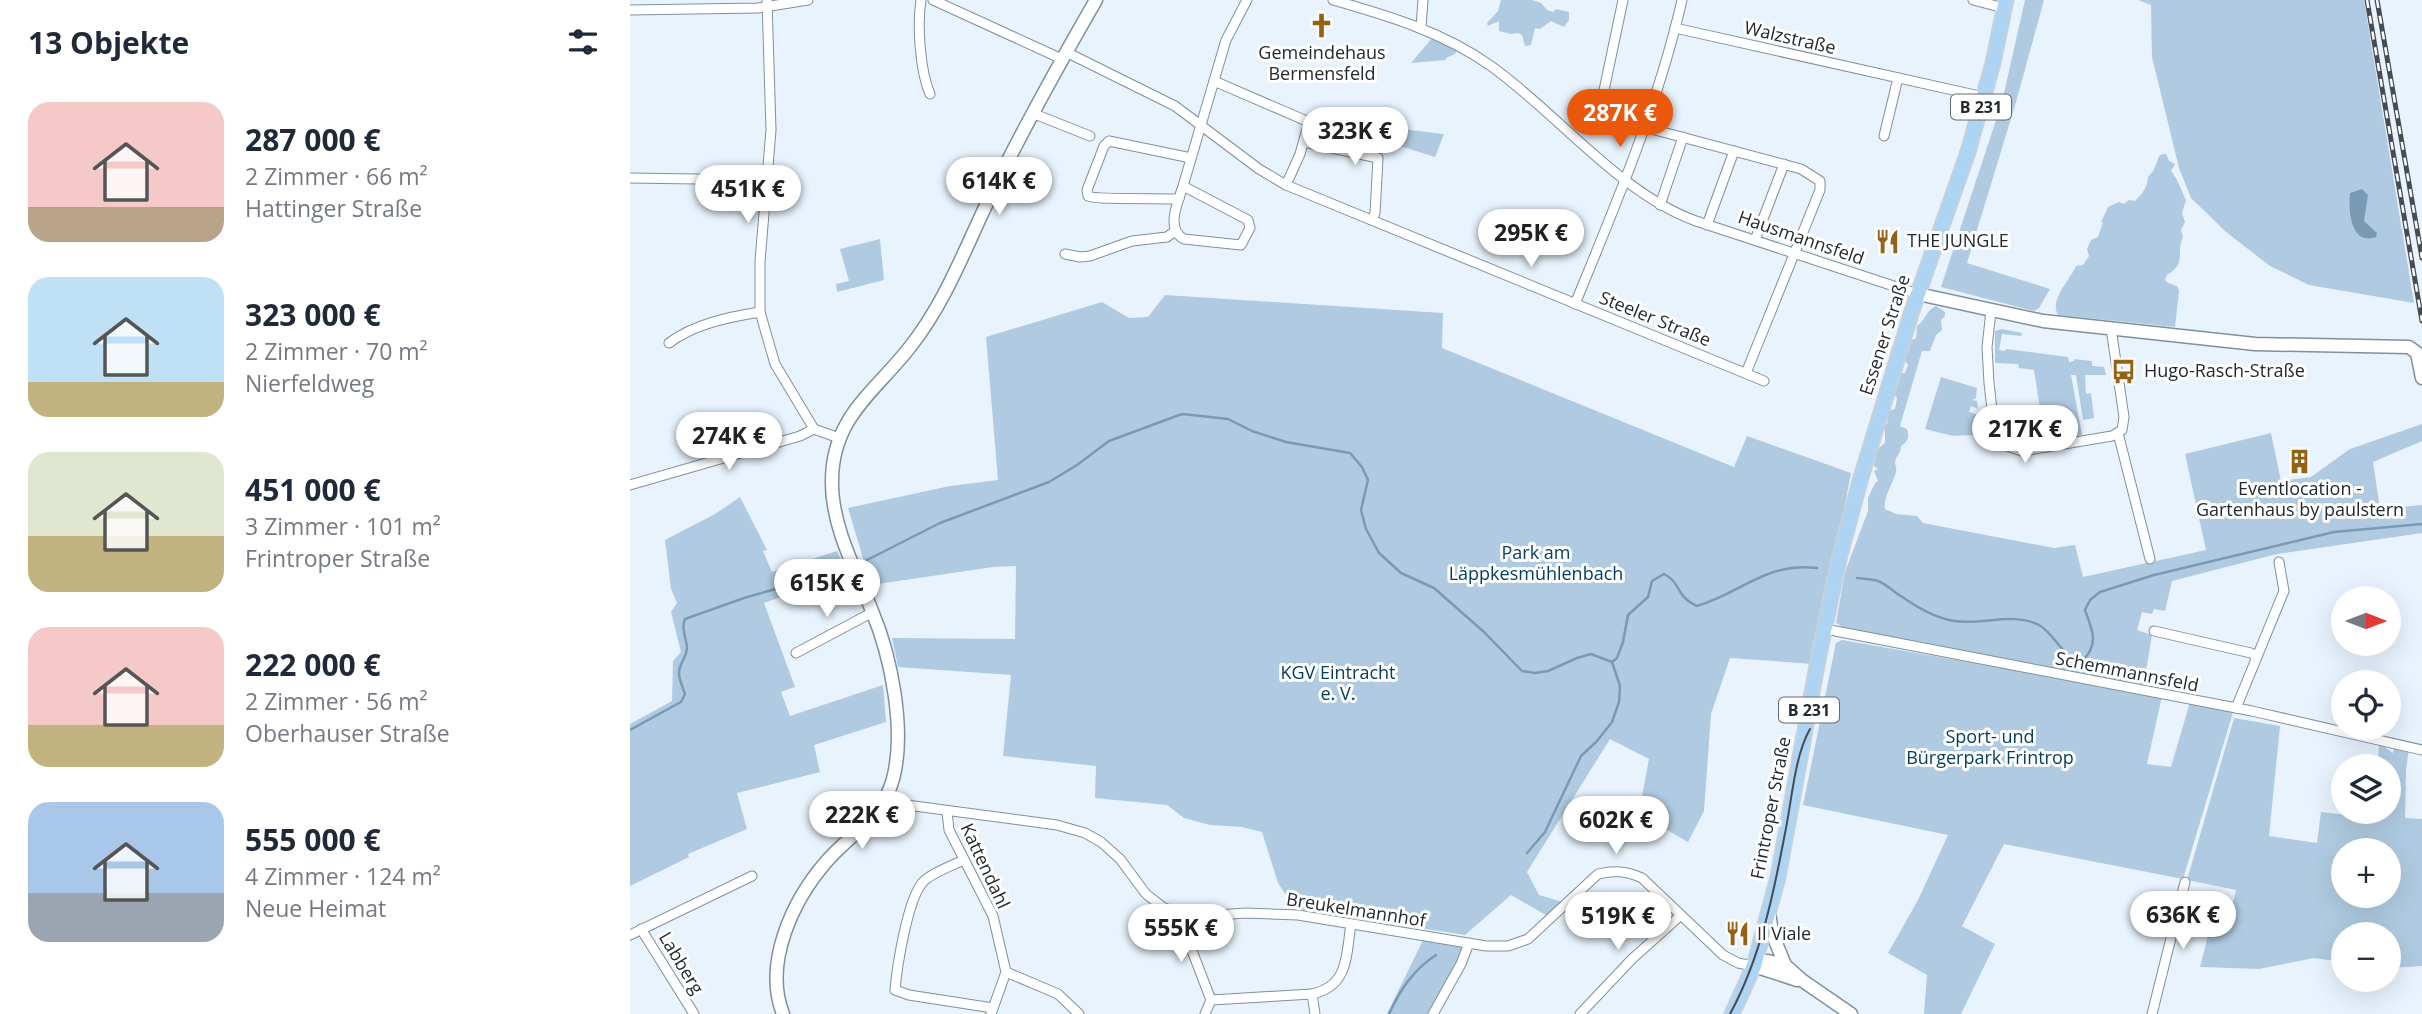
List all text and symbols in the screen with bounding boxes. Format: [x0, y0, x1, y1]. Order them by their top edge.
church icon: Gemeindehaus Bermensfeld [1308, 12, 1336, 40]
street label: Walzstraße [1742, 15, 1838, 59]
text: 13 Objekte [28, 22, 189, 63]
icon: filters [564, 23, 602, 61]
place label: Gemeindehaus Bermensfeld [1258, 40, 1386, 85]
pin: 287K € [1563, 90, 1677, 149]
road number: B 231 [1951, 94, 2011, 120]
text: 287K € [1583, 96, 1657, 128]
pin: 323K € [1298, 108, 1412, 167]
text: 323K € [1318, 114, 1392, 146]
text: 287 000 € [245, 119, 381, 160]
icon: home [84, 130, 168, 214]
pin: 614K € [942, 158, 1056, 217]
text: 2 Zimmer · 66 m² [245, 160, 428, 192]
text: 614K € [962, 164, 1036, 196]
pin: 451K € [691, 166, 805, 225]
text: 451K € [711, 172, 785, 204]
text: Hattinger Straße [245, 192, 422, 224]
street label: Hausmannsfeld [1735, 204, 1868, 270]
pin: 295K € [1474, 210, 1588, 269]
text: 295K € [1494, 216, 1568, 248]
restaurant icon: THE JUNGLE [1873, 227, 1901, 255]
place label: THE JUNGLE [1907, 228, 2009, 252]
street label: Essener Straße [1853, 271, 1915, 398]
street label: Steeler Straße [1596, 285, 1715, 351]
text: 323 000 € [245, 294, 381, 335]
icon: home [84, 305, 168, 389]
text: 2 Zimmer · 70 m² [245, 335, 428, 367]
bus stop icon: Hugo-Rasch-Straße [2110, 357, 2138, 385]
place label: Hugo-Rasch-Straße [2144, 358, 2305, 382]
text: Nierfeldweg [245, 367, 374, 399]
pin: 217K € [1968, 406, 2082, 465]
pin: 274K € [672, 412, 786, 472]
text: 217K € [1988, 412, 2062, 444]
text: 274K € [692, 419, 766, 451]
building icon: Eventlocation - Gartenhaus by paulstern [2286, 448, 2314, 476]
text: 451 000 € [245, 469, 381, 510]
place label: Eventlocation - Gartenhaus by paulstern [2196, 476, 2404, 521]
icon: home [84, 480, 168, 564]
text: 3 Zimmer · 101 m² [245, 510, 441, 542]
park label: Park am Läppkesmühlenbach [1449, 540, 1623, 585]
text: Frintroper Straße [245, 542, 430, 574]
pin: 615K € [770, 560, 884, 619]
text: 615K € [790, 566, 864, 598]
north arrow [2331, 586, 2401, 656]
map controls [2331, 586, 2401, 992]
text: 222 000 € [245, 644, 381, 685]
street label: Schemmannsfeld [2054, 645, 2201, 697]
icon: home [84, 655, 168, 739]
park label: KGV Eintracht e. V. [1281, 660, 1395, 705]
button: locate [2331, 670, 2401, 740]
text: 2 Zimmer · 56 m² [245, 685, 428, 717]
road number: B 231 [1779, 698, 1839, 722]
text: Oberhauser Straße [245, 717, 450, 749]
park label: Sport- und Bürgerpark Frintrop [1906, 724, 2074, 769]
street label: Frintroper Straße [1744, 734, 1796, 881]
button: layers [2331, 754, 2401, 824]
pin: 222K € [805, 792, 919, 851]
pin: 602K € [1559, 796, 1673, 856]
text: 222K € [825, 798, 899, 830]
text: 602K € [1579, 803, 1653, 835]
text: 555 000 € [245, 819, 381, 860]
street label: Kattendahl [956, 819, 1016, 912]
icon: home [84, 830, 168, 914]
button: + [2331, 838, 2401, 908]
text: 4 Zimmer · 124 m² [245, 860, 441, 892]
street label: Breukelmannhof [1285, 886, 1429, 932]
text: Neue Heimat [245, 892, 386, 924]
pin: 519K € [1561, 892, 1675, 952]
pin: 636K € [2126, 892, 2240, 951]
text: 636K € [2146, 898, 2220, 930]
text: 519K € [1581, 899, 1655, 931]
pin: 555K € [1124, 904, 1238, 964]
text: 555K € [1144, 911, 1218, 943]
restaurant icon: Il Viale [1723, 920, 1751, 948]
place label: Il Viale [1757, 921, 1811, 945]
button: − [2331, 922, 2401, 992]
street label: Labberg [654, 927, 710, 998]

